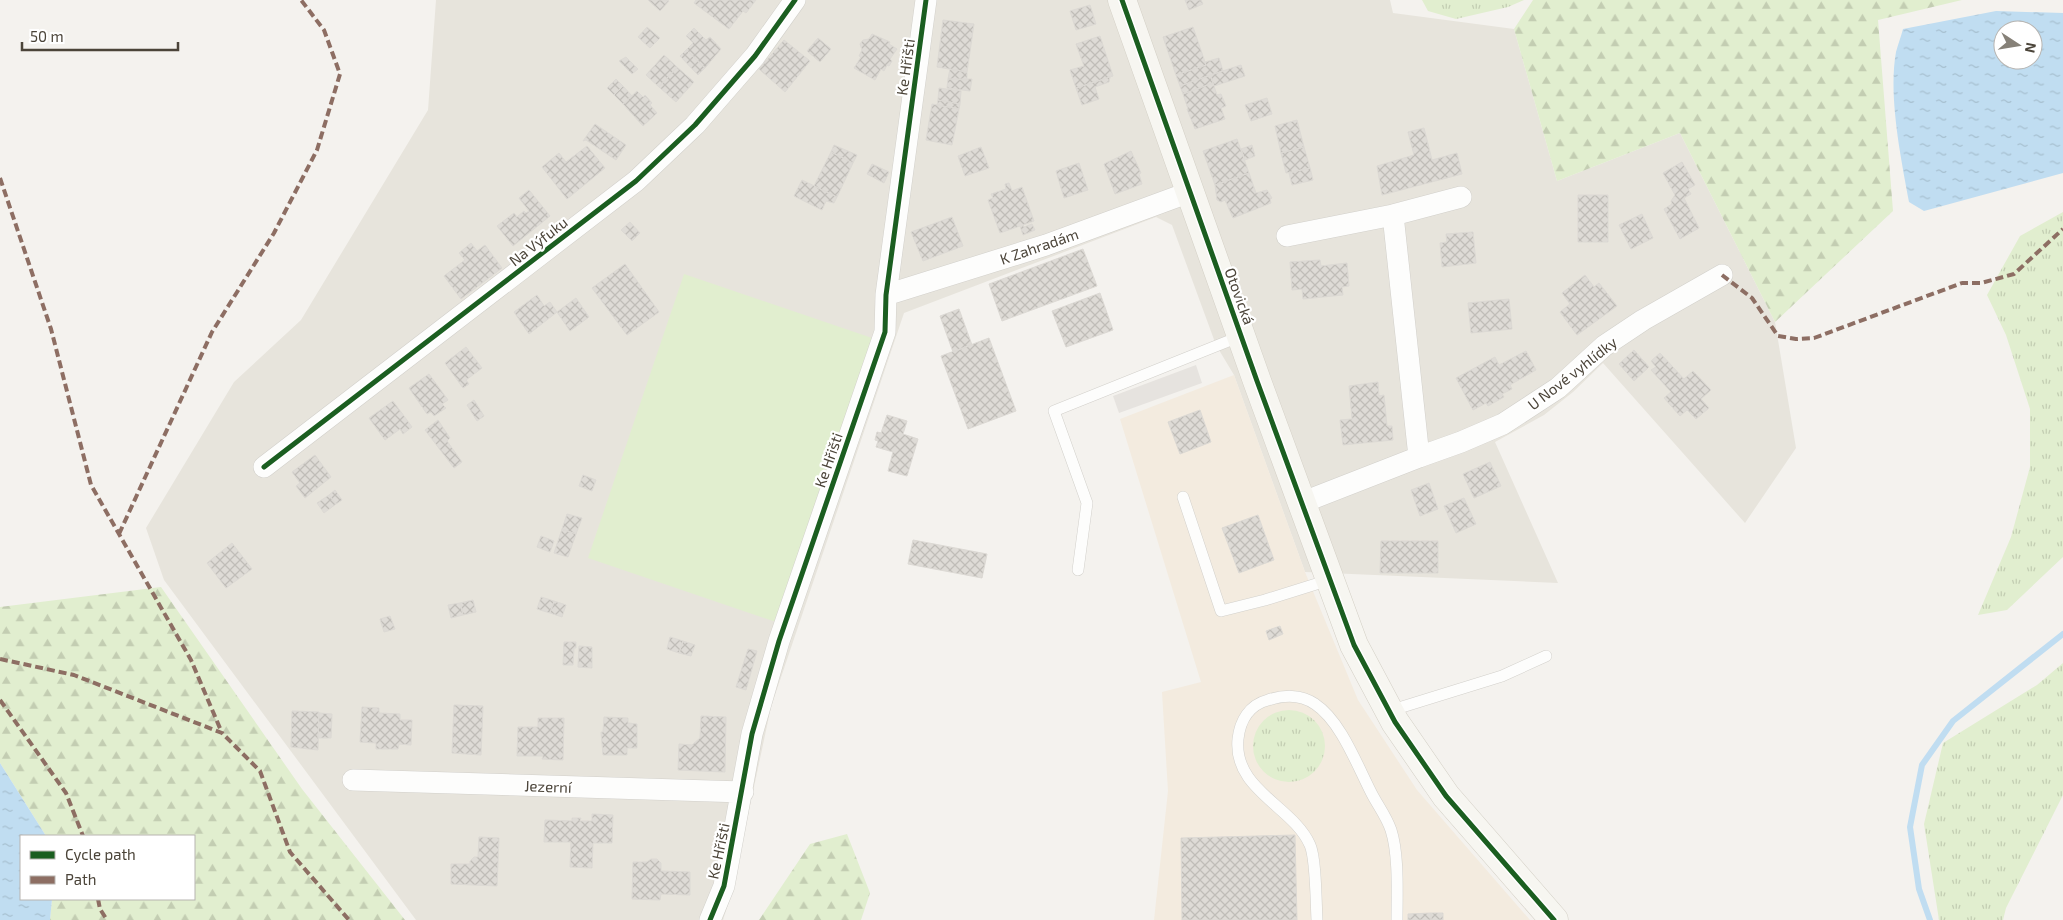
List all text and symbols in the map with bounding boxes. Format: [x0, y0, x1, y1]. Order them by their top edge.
scale bar [22, 20, 179, 52]
north arrow [1993, 20, 2043, 70]
text: 50 m [30, 27, 64, 45]
street label: Ke Hřišti [892, 38, 918, 96]
text: N [2022, 41, 2041, 55]
street label: Na Výfuku [505, 213, 571, 269]
street label: K Zahradám [997, 224, 1081, 268]
street label: Otovická [1221, 265, 1259, 327]
street label: U Nové vyhlídky [1524, 333, 1620, 413]
street label: Ke Hřišti [810, 430, 846, 490]
street label: Jezerní [524, 776, 573, 796]
street label: Ke Hřišti [703, 821, 733, 881]
legend [20, 835, 195, 900]
text: Cycle path [65, 845, 136, 863]
text: Path [65, 870, 96, 888]

